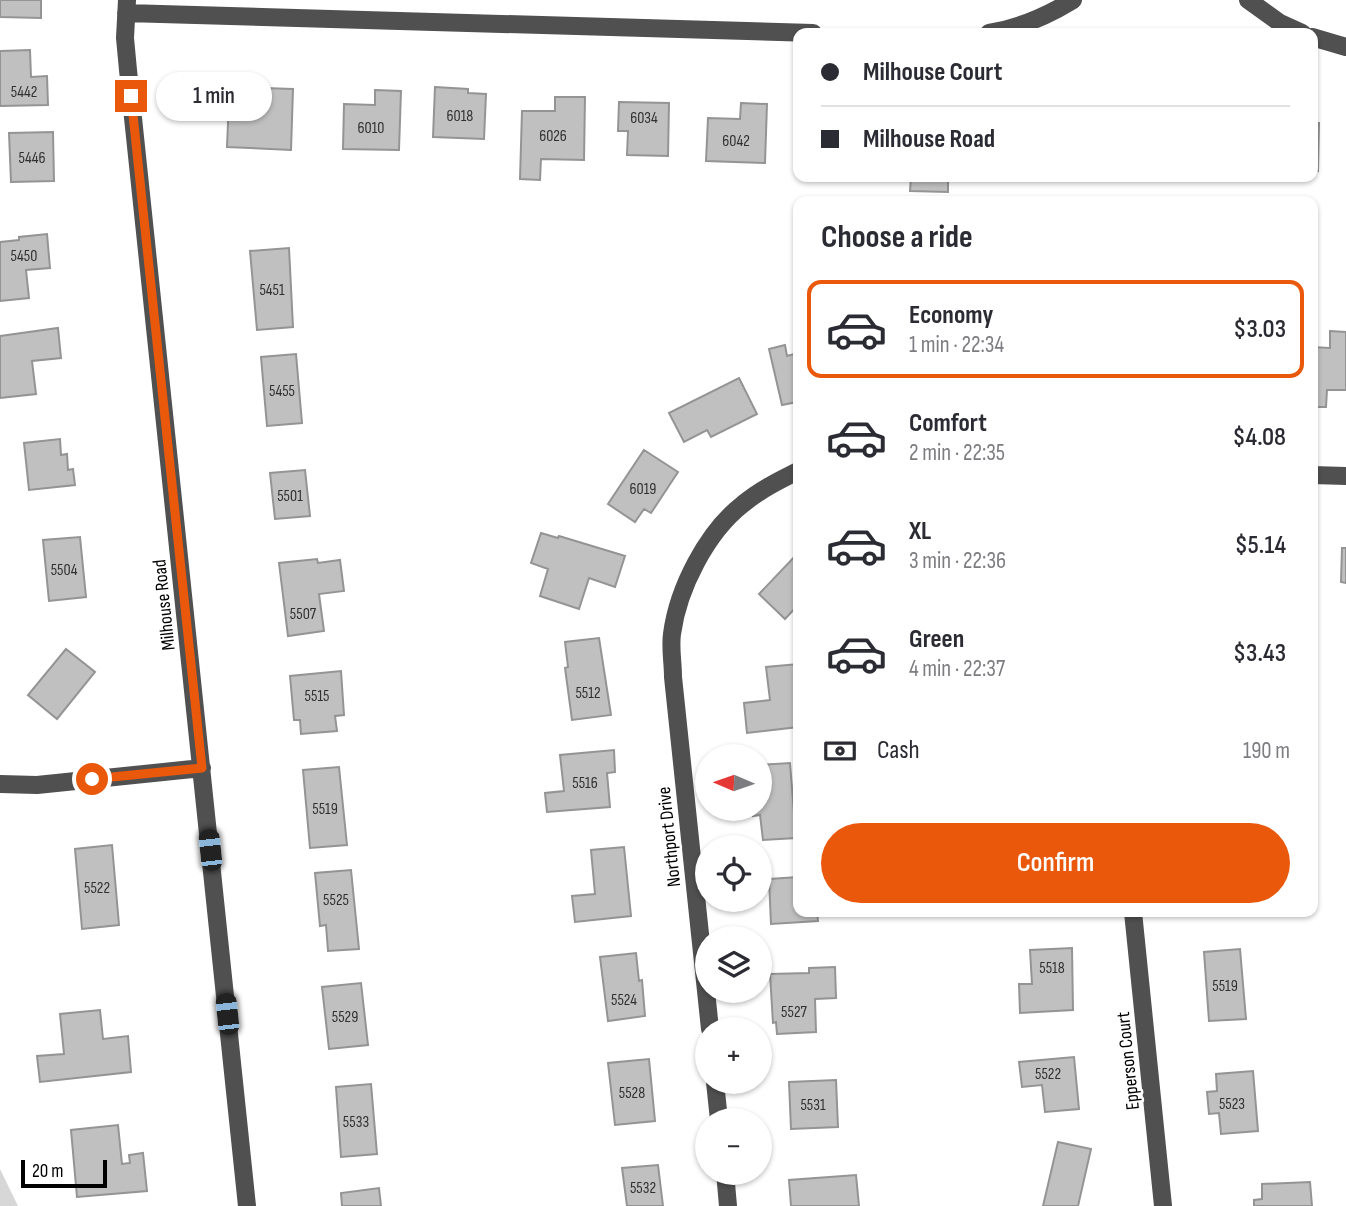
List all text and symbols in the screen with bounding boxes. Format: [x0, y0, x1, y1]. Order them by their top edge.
text: Milhouse Court [863, 57, 1002, 88]
callout: 1 min [156, 72, 271, 120]
route end [115, 80, 147, 112]
text: 1 min [193, 82, 235, 110]
house number: 5442 [11, 83, 37, 102]
house number: 6018 [447, 107, 473, 126]
house number: 6034 [630, 109, 658, 128]
house number: 6010 [358, 119, 384, 138]
text: Milhouse Road [863, 124, 995, 155]
house number: 6026 [539, 127, 567, 146]
house number: 6042 [722, 132, 750, 151]
house number: 5446 [19, 149, 45, 168]
text: Choose a ride [821, 218, 973, 257]
house number: 5450 [11, 247, 37, 266]
house number: 5451 [259, 281, 285, 300]
icon: car [825, 298, 888, 361]
text: Economy [909, 300, 993, 331]
text: $3.03 [1233, 314, 1286, 345]
text: 1 min · 22:34 [909, 331, 1004, 359]
house number: 5455 [269, 382, 295, 401]
icon: car [825, 406, 888, 469]
text: Comfort [909, 408, 987, 439]
text: $4.08 [1232, 422, 1286, 453]
text: 2 min · 22:35 [909, 439, 1005, 467]
house number: 6019 [630, 480, 656, 499]
house number: 5501 [277, 487, 303, 506]
icon: car [825, 514, 888, 577]
text: XL [909, 516, 931, 547]
text: $5.14 [1235, 530, 1286, 561]
text: 3 min · 22:36 [909, 547, 1006, 575]
street label: Milhouse Road [148, 558, 181, 652]
house number: 5504 [51, 561, 78, 580]
house number: 5507 [290, 605, 317, 624]
icon: car [825, 622, 888, 685]
text: Green [909, 624, 964, 655]
text: $3.43 [1233, 638, 1286, 669]
text: 4 min · 22:37 [909, 655, 1005, 683]
house number: 5512 [575, 684, 601, 703]
house number: 5515 [305, 687, 329, 706]
icon: cash [821, 732, 859, 770]
text: Cash [877, 735, 920, 766]
text: 190 m [1243, 737, 1290, 765]
north arrow [695, 744, 772, 821]
map controls [695, 744, 772, 1185]
route start [76, 763, 108, 795]
house number: 5516 [572, 774, 598, 793]
street label: Northport Drive [653, 786, 686, 888]
house number: 5519 [312, 800, 338, 819]
button: Confirm [821, 823, 1290, 903]
car [198, 828, 223, 872]
button: locate [695, 835, 772, 912]
house number: 5522 [84, 879, 110, 898]
house number: 5525 [323, 891, 349, 910]
button: layers [695, 926, 772, 1003]
house number: 5518 [1039, 959, 1065, 978]
house number: 5519 [1212, 977, 1238, 996]
house number: 5524 [611, 991, 637, 1010]
car [215, 992, 240, 1036]
house number: 5527 [781, 1003, 808, 1022]
house number: 5529 [332, 1008, 358, 1027]
street label: Epperson Court [1112, 1010, 1145, 1111]
button: + [695, 1017, 772, 1094]
house number: 5522 [1035, 1065, 1061, 1084]
house number: 5528 [619, 1084, 645, 1103]
house number: 5523 [1219, 1095, 1245, 1114]
house number: 5531 [800, 1096, 826, 1115]
button: − [695, 1108, 772, 1185]
house number: 5533 [343, 1113, 369, 1132]
scale bar [21, 1157, 107, 1189]
text: 20 m [32, 1160, 64, 1183]
house number: 5532 [630, 1179, 656, 1198]

